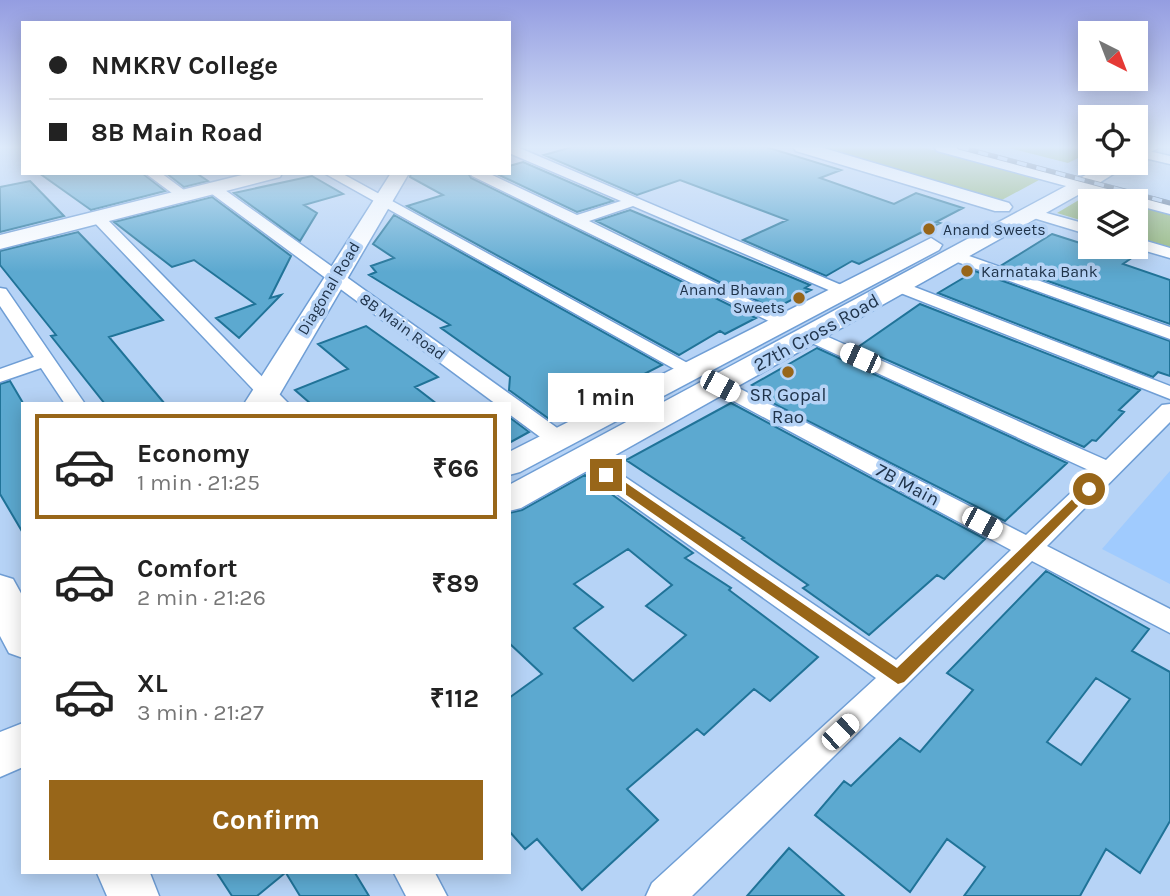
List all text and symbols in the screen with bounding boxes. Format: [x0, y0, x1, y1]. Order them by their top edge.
north arrow [1078, 21, 1148, 91]
map controls [1078, 21, 1148, 259]
text: NMKRV College [91, 50, 278, 81]
button: locate [1078, 105, 1148, 175]
text: 8B Main Road [91, 117, 263, 148]
button: layers [1078, 189, 1148, 259]
place label: Anand Sweets [943, 220, 1046, 239]
marker: Anand Sweets [921, 221, 937, 237]
street label: Diagonal Road [293, 238, 364, 338]
place label: Karnataka Bank [981, 262, 1098, 281]
marker: Karnataka Bank [959, 263, 975, 279]
place label: Anand Bhavan Sweets [679, 280, 785, 317]
street label: 8B Main Road [356, 289, 449, 364]
street label: 27th Cross Road [750, 289, 883, 376]
marker: Anand Bhavan Sweets [791, 290, 807, 306]
car [837, 340, 884, 376]
marker: SR Gopal Rao [780, 364, 796, 380]
car [697, 367, 744, 405]
callout: 1 min [548, 374, 664, 422]
text: 1 min [577, 384, 635, 411]
place label: SR Gopal Rao [749, 384, 827, 428]
icon: car [53, 435, 116, 498]
text: Economy [137, 438, 249, 469]
text: ₹66 [433, 453, 479, 484]
route end [590, 459, 622, 491]
street label: 7B Main [872, 459, 943, 511]
text: 1 min · 21:25 [137, 469, 260, 496]
route start [1073, 473, 1105, 505]
car [959, 504, 1006, 542]
icon: car [53, 550, 116, 613]
text: Comfort [137, 553, 238, 584]
text: ₹89 [431, 568, 479, 599]
text: 2 min · 21:26 [137, 584, 266, 611]
icon: car [53, 665, 116, 728]
text: XL [137, 668, 168, 699]
text: ₹112 [430, 683, 479, 714]
text: 3 min · 21:27 [137, 699, 264, 726]
car [818, 710, 863, 754]
button: Confirm [49, 780, 483, 860]

